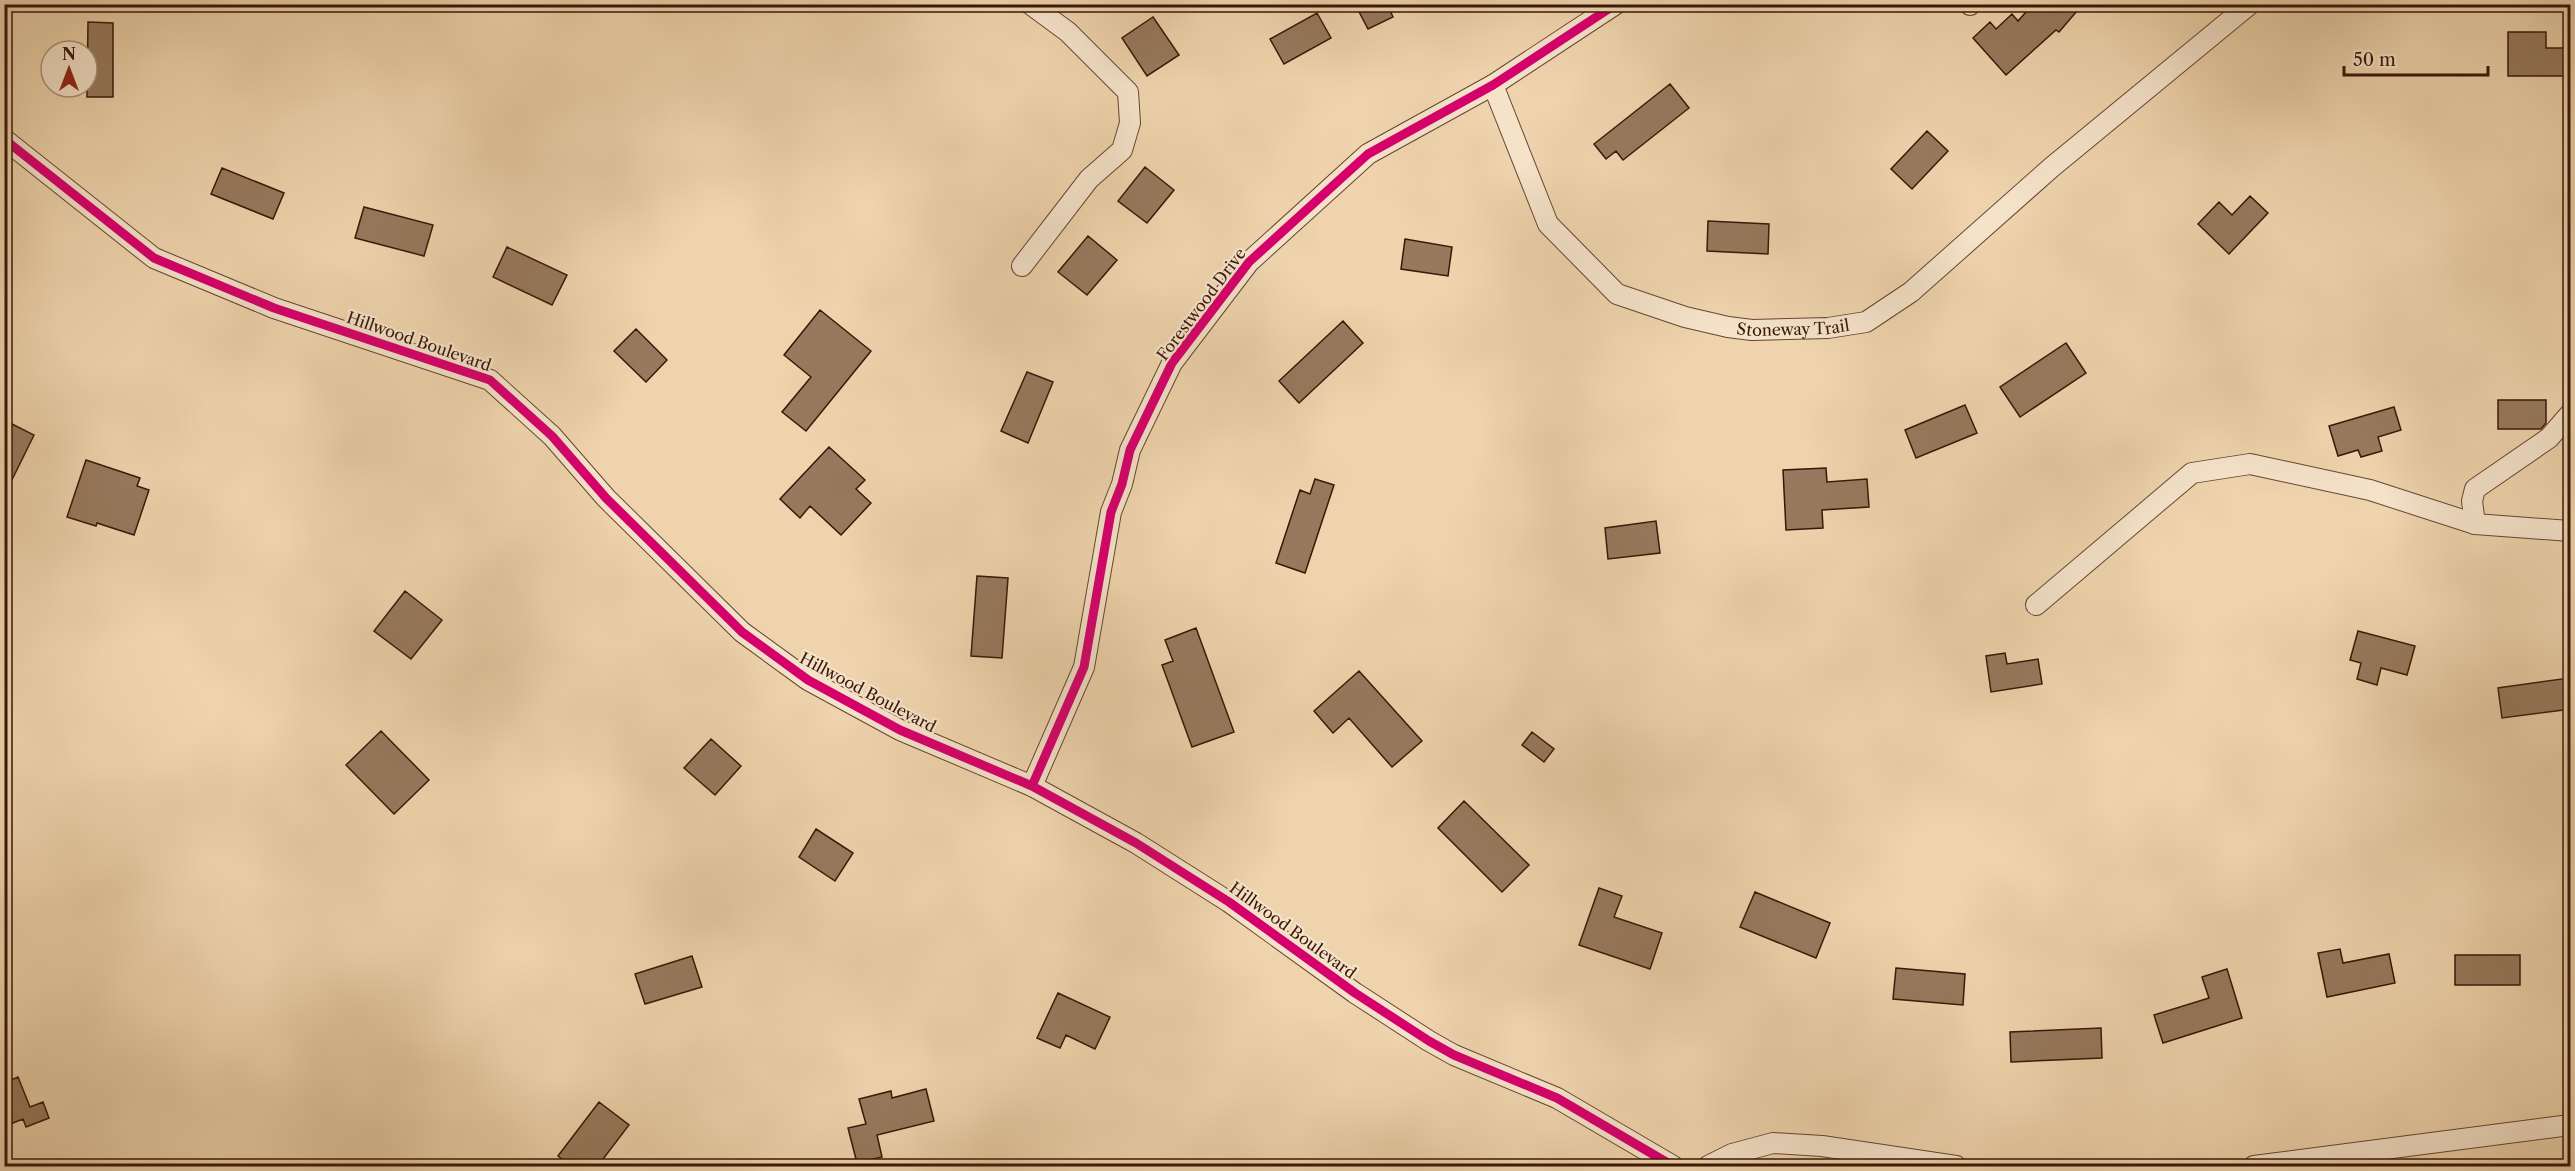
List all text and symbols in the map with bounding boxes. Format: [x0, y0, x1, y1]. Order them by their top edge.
north arrow [39, 39, 99, 99]
scale bar [2344, 39, 2488, 77]
text: N [62, 44, 76, 64]
text: 50 m [2353, 49, 2396, 71]
street label: Forestwood Drive [1152, 244, 1250, 364]
street label: Hillwood Boulevard [344, 307, 494, 375]
street label: Stoneway Trail [1736, 315, 1851, 340]
street label: Hillwood Boulevard [796, 648, 940, 737]
street label: Hillwood Boulevard [1226, 877, 1360, 983]

